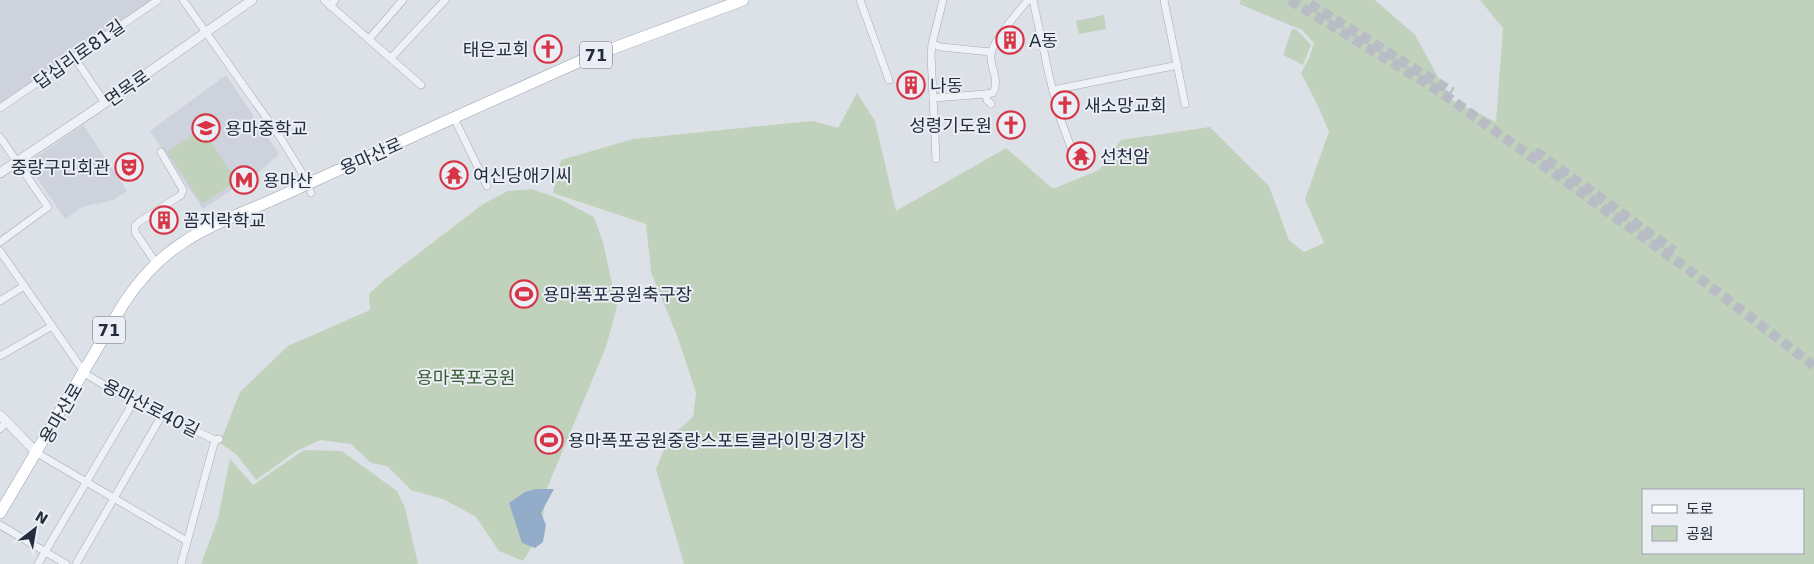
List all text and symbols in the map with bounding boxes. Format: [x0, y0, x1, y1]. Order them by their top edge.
street label: 답십리로81길 [30, 15, 128, 93]
building icon: A동 [995, 25, 1025, 55]
place label: A동 [1029, 30, 1058, 51]
church icon: 태은교회 [533, 34, 563, 64]
place label: 태은교회 [463, 39, 529, 60]
road number: 71 [580, 42, 612, 68]
street label: 면목로 [101, 65, 153, 111]
building icon: 나동 [896, 70, 926, 100]
place label: 나동 [930, 75, 963, 96]
church icon: 새소망교회 [1050, 90, 1080, 120]
place label: 새소망교회 [1084, 95, 1167, 116]
church icon: 성령기도원 [996, 110, 1026, 140]
school or university icon: 용마중학교 [191, 113, 221, 143]
place label: 성령기도원 [909, 115, 992, 136]
place label: 용마중학교 [225, 118, 308, 139]
street label: 용마산로 [336, 133, 406, 179]
temple icon: 선천암 [1066, 141, 1096, 171]
place label: 선천암 [1100, 146, 1150, 167]
theatre icon: 중랑구민회관 [114, 152, 144, 182]
place label: 중랑구민회관 [11, 157, 110, 178]
temple icon: 여신당애기씨 [439, 160, 469, 190]
metro station icon: 용마산 [229, 165, 259, 195]
place label: 여신당애기씨 [473, 165, 572, 186]
place label: 용마산 [263, 170, 313, 191]
building icon: 꼼지락학교 [149, 205, 179, 235]
place label: 꼼지락학교 [183, 210, 266, 231]
sports icon: 용마폭포공원축구장 [509, 279, 539, 309]
place label: 용마폭포공원축구장 [543, 284, 692, 305]
road number: 71 [93, 316, 125, 344]
park label: 용마폭포공원 [416, 367, 516, 388]
street label: 용마산로40길 [99, 375, 203, 441]
street label: 용마산로 [35, 379, 87, 447]
sports icon: 용마폭포공원중랑스포트클라이밍경기장 [534, 425, 564, 455]
place label: 용마폭포공원중랑스포트클라이밍경기장 [568, 430, 866, 451]
legend [1642, 489, 1804, 554]
text: 도로 [1686, 500, 1714, 518]
north arrow [10, 504, 60, 554]
text: N [33, 508, 51, 528]
text: 공원 [1686, 525, 1714, 543]

